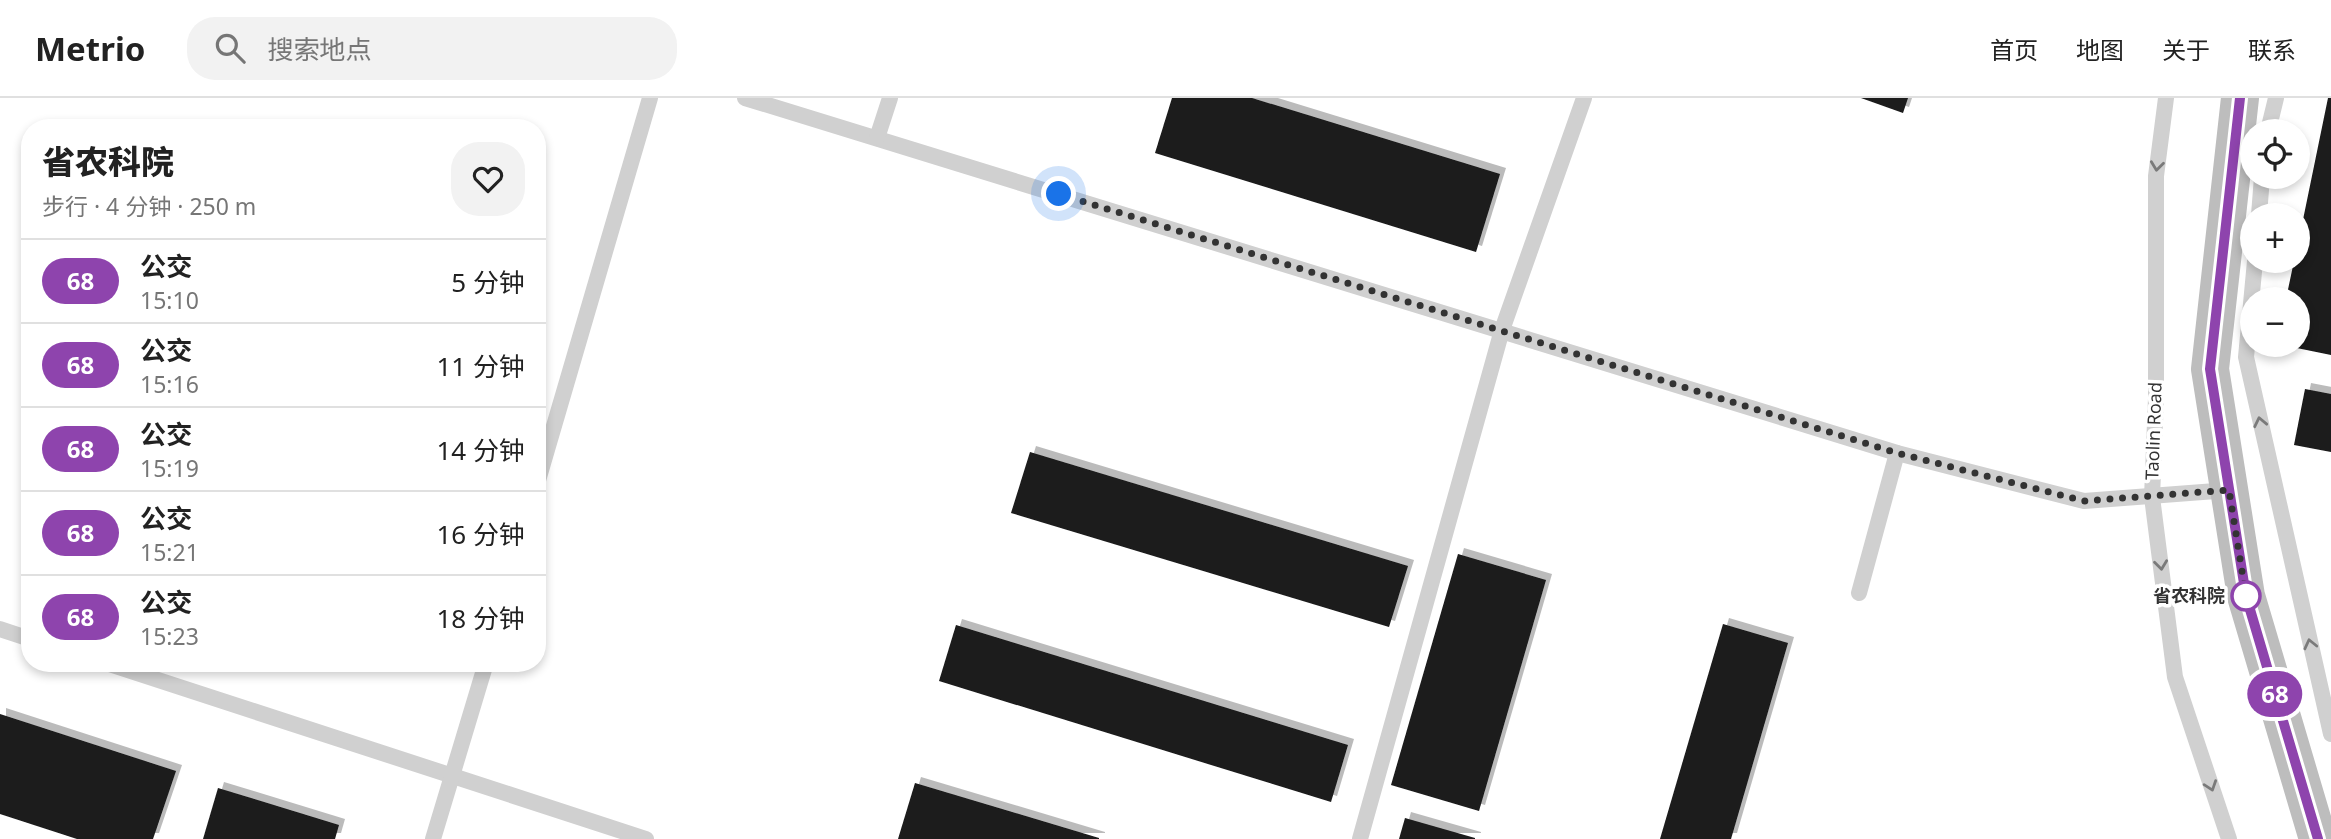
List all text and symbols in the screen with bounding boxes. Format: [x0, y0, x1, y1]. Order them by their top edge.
search box [187, 17, 677, 80]
text: Metrio [35, 26, 145, 71]
icon: search [211, 29, 249, 67]
text: 搜索地点 [267, 31, 371, 67]
text: 首页 [1990, 33, 2038, 66]
text: 地图 [2076, 33, 2124, 66]
text: 关于 [2162, 33, 2210, 66]
text: 联系 [2248, 33, 2296, 66]
map controls [2240, 119, 2310, 357]
button: locate [2240, 119, 2310, 189]
text: 省农科院 [42, 139, 174, 184]
button: heart [451, 142, 525, 216]
one-way arrow [2150, 160, 2165, 171]
your location [1041, 176, 1076, 211]
text: 步行 · 4 分钟 · 250 m [42, 190, 256, 222]
button: + [2240, 203, 2310, 273]
text: 公交 [140, 248, 192, 284]
text: 68 [67, 264, 94, 297]
text: 5 分钟 [451, 264, 525, 300]
text: 15:10 [140, 284, 199, 316]
button: − [2240, 287, 2310, 357]
text: 公交 [140, 332, 192, 368]
text: 68 [67, 348, 94, 381]
text: 11 分钟 [436, 348, 525, 384]
text: 15:16 [140, 368, 199, 400]
street label: Taolin Road [2139, 382, 2167, 480]
text: 公交 [140, 416, 192, 452]
one-way arrow [2254, 416, 2269, 428]
text: 68 [67, 432, 94, 465]
text: 14 分钟 [436, 432, 525, 468]
text: 15:19 [140, 452, 199, 484]
text: 公交 [140, 500, 192, 536]
text: 68 [67, 516, 94, 549]
text: 16 分钟 [436, 516, 525, 552]
text: 15:21 [140, 536, 199, 568]
one-way arrow [2153, 559, 2168, 571]
marker: 省农科院 [2231, 581, 2261, 611]
place label: 省农科院 [2153, 583, 2225, 607]
text: 公交 [140, 584, 192, 620]
text: 68 [67, 600, 94, 633]
text: 18 分钟 [436, 600, 525, 636]
text: 15:23 [140, 620, 199, 652]
one-way arrow [2304, 638, 2318, 650]
line badge: 68 [2244, 671, 2306, 717]
text: 68 [2261, 677, 2289, 710]
one-way arrow [2203, 779, 2217, 791]

